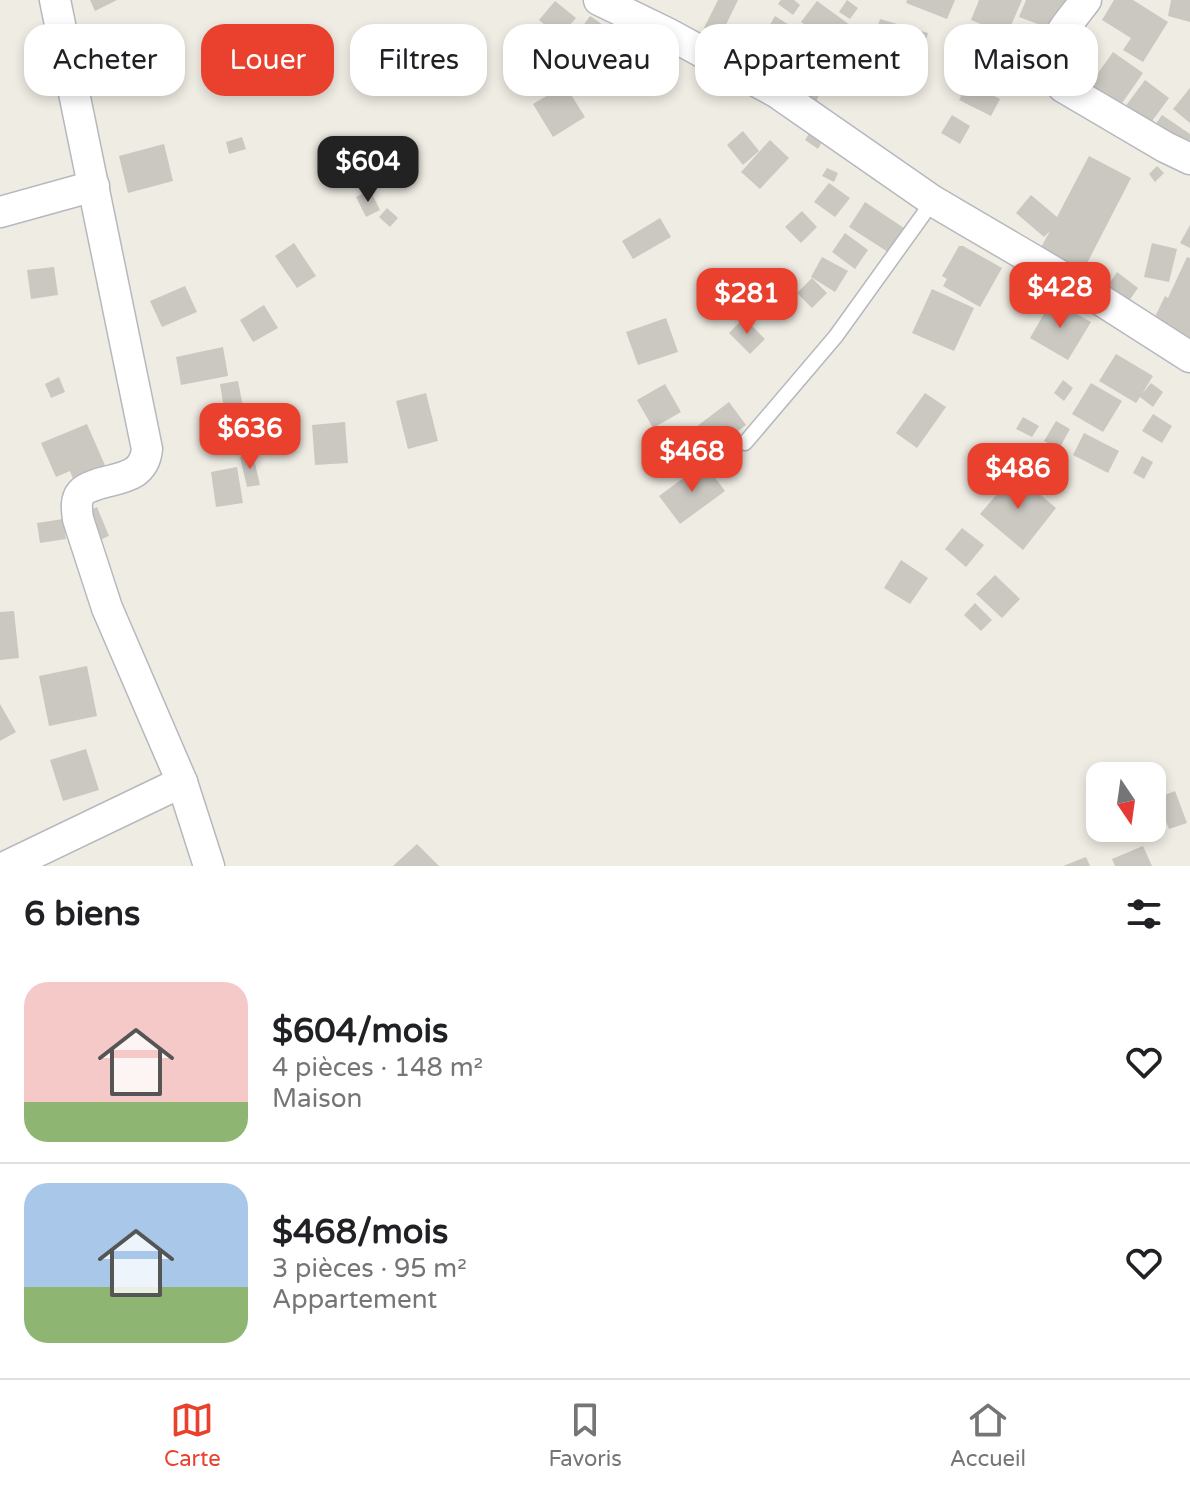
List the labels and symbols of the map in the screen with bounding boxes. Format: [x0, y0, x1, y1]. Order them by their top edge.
pin: $604 [321, 136, 415, 204]
pin: $428 [1013, 262, 1107, 330]
pin: $281 [700, 268, 794, 336]
pin: $636 [203, 403, 297, 471]
pin: $468 [645, 426, 739, 494]
pin: $486 [971, 443, 1065, 511]
north arrow [1086, 762, 1166, 842]

